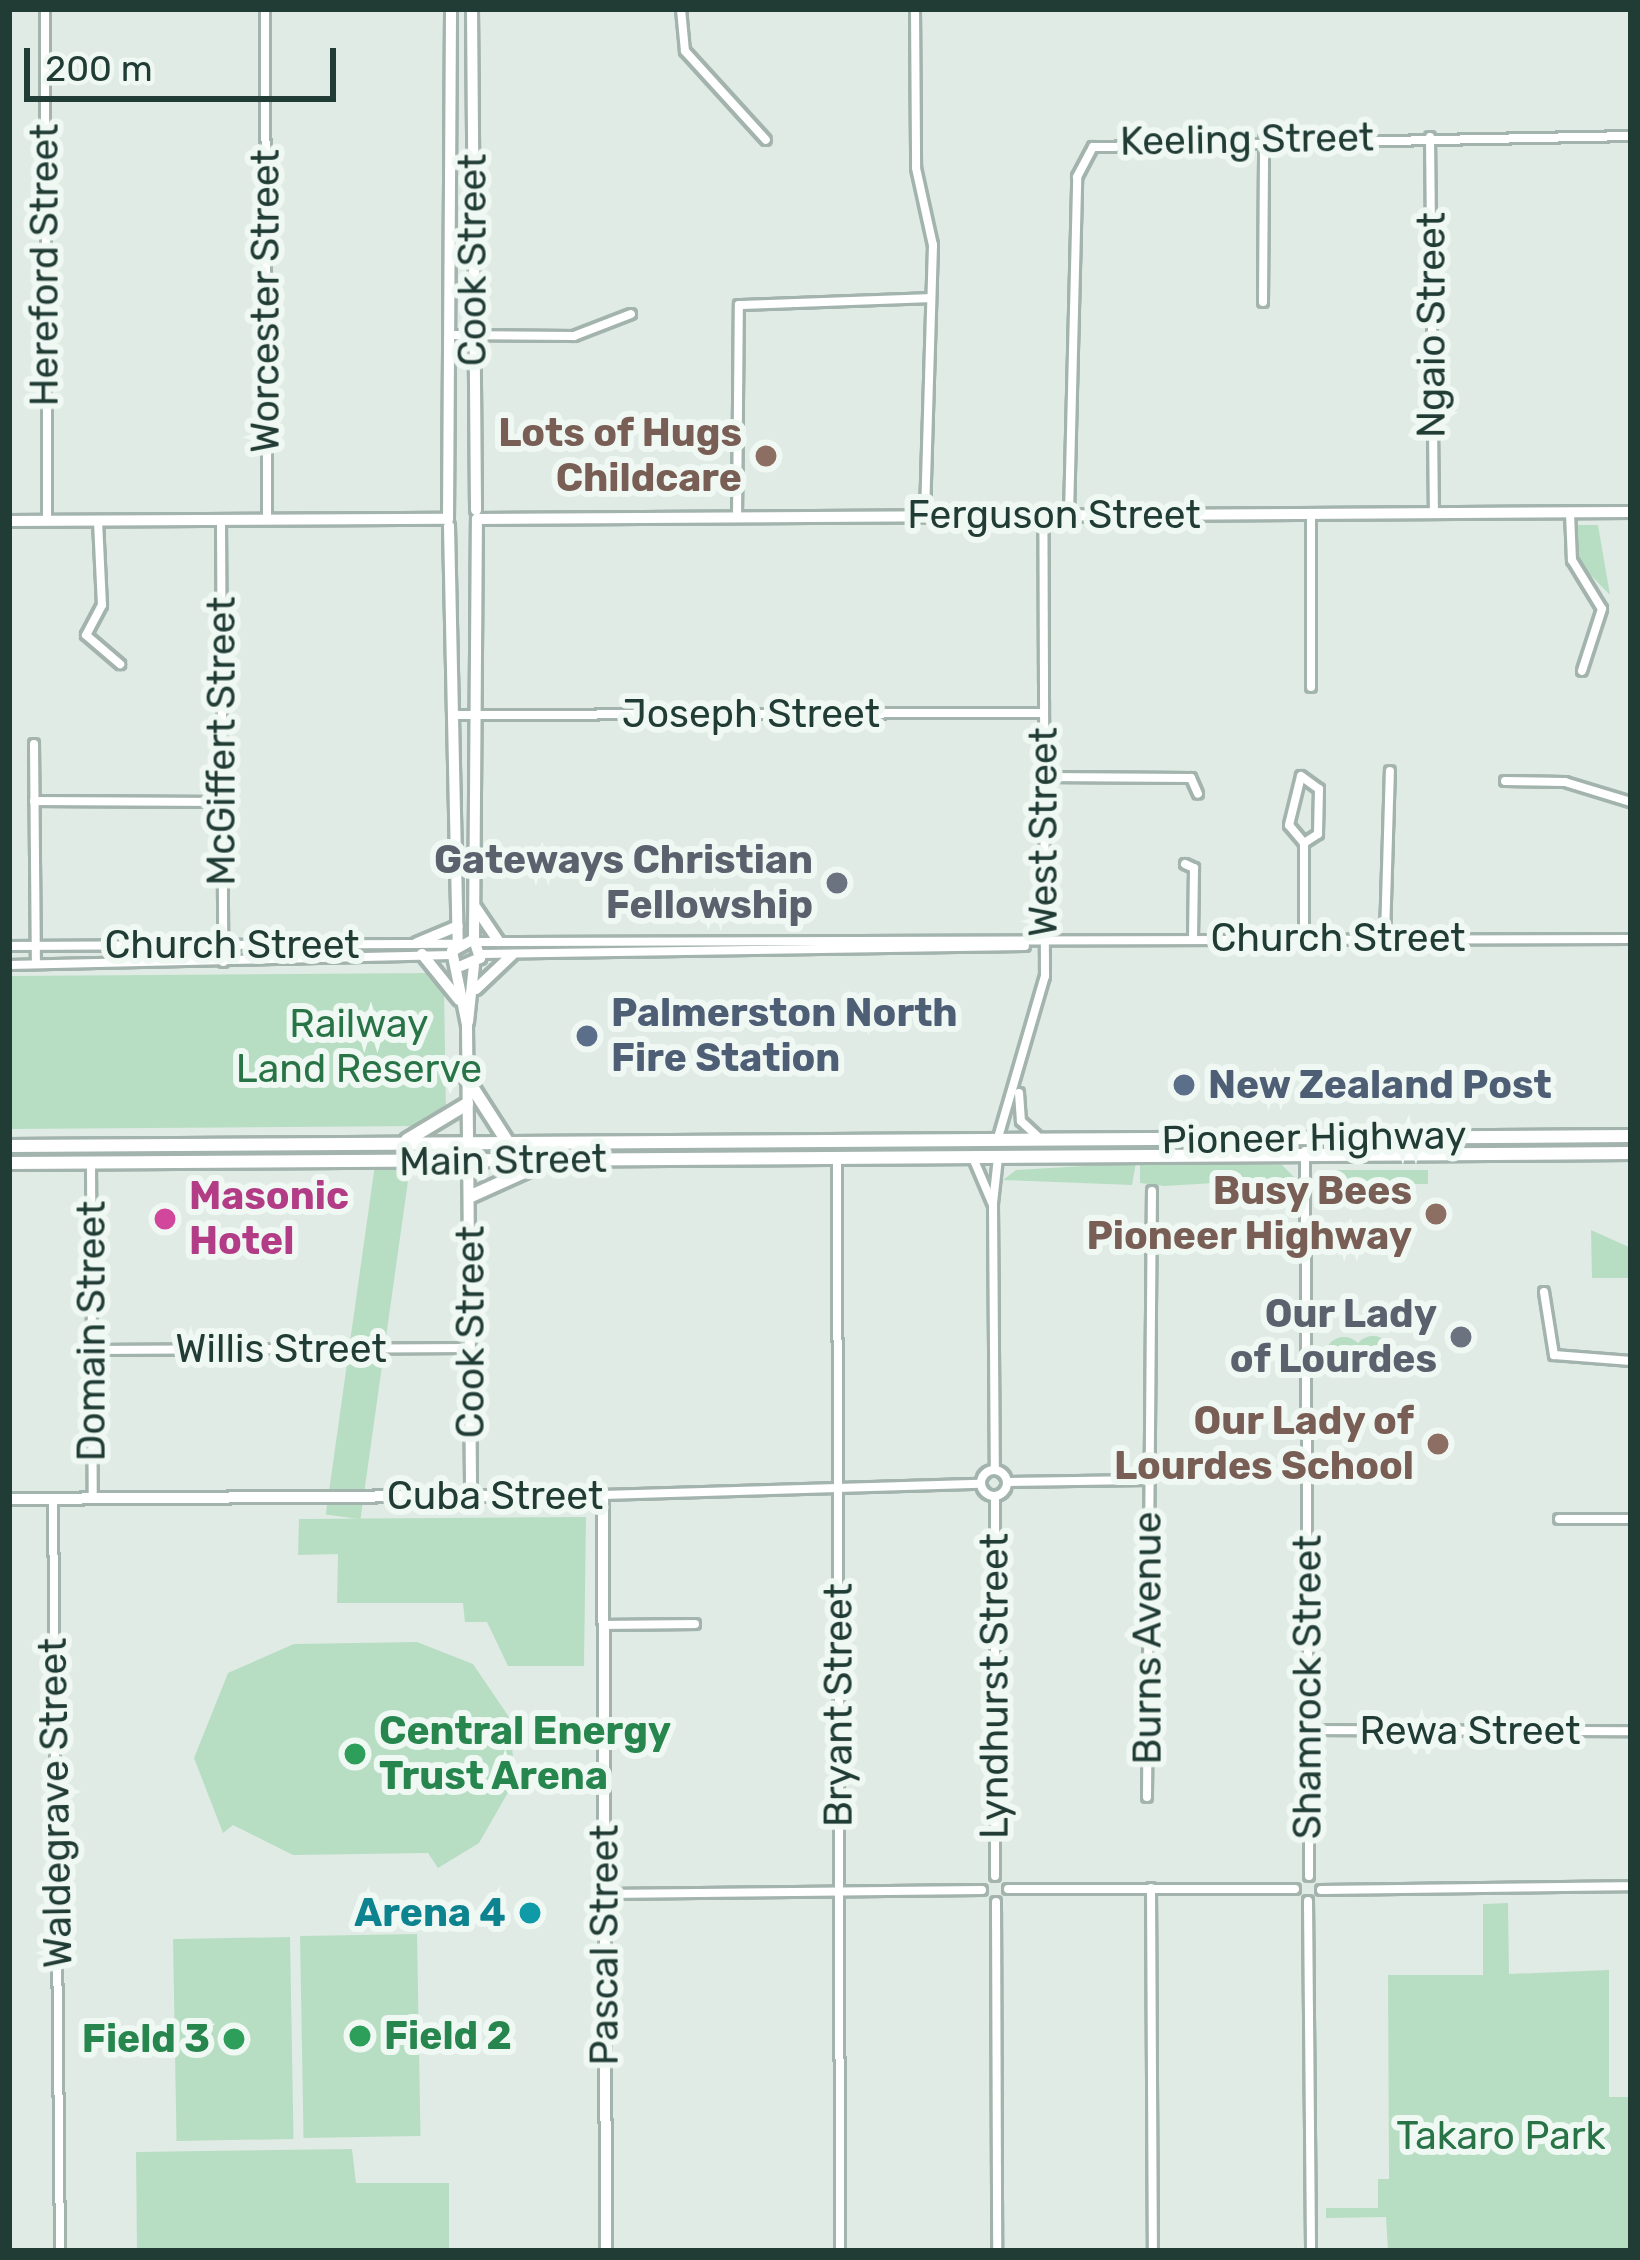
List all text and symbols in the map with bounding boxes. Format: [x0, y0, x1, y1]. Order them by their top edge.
scale bar [30, 24, 342, 98]
text: 200 m [45, 47, 153, 90]
street label: Keeling Street [1120, 114, 1374, 166]
street label: Hereford Street [22, 124, 68, 406]
street label: Worcester Street [243, 149, 289, 453]
street label: Cook Street [450, 153, 496, 367]
street label: Ngaio Street [1409, 212, 1455, 438]
place label: Lots of Hugs Childcare [498, 411, 742, 502]
marker: Lots of Hugs Childcare [753, 443, 779, 469]
street label: Ferguson Street [907, 492, 1201, 538]
street label: McGiffert Street [199, 596, 245, 886]
street label: Joseph Street [622, 691, 880, 737]
street label: West Street [1021, 727, 1067, 937]
place label: Gateways Christian Fellowship [434, 838, 813, 929]
marker: Gateways Christian Fellowship [824, 870, 850, 896]
street label: Church Street [1210, 915, 1466, 961]
street label: Church Street [104, 922, 360, 968]
place label: Palmerston North Fire Station [611, 991, 958, 1082]
park label: Railway Land Reserve [236, 1002, 482, 1093]
marker: Palmerston North Fire Station [574, 1023, 600, 1049]
place label: New Zealand Post [1208, 1062, 1553, 1108]
marker: New Zealand Post [1171, 1072, 1197, 1098]
street label: Pioneer Highway [1161, 1112, 1467, 1164]
street label: Main Street [399, 1136, 607, 1186]
place label: Busy Bees Pioneer Highway [1086, 1169, 1412, 1260]
place label: Masonic Hotel [189, 1174, 349, 1265]
street label: Domain Street [69, 1201, 115, 1461]
marker: Busy Bees Pioneer Highway [1423, 1201, 1449, 1227]
marker: Masonic Hotel [152, 1206, 178, 1232]
street label: Cook Street [448, 1225, 494, 1439]
place label: Our Lady of Lourdes [1229, 1292, 1437, 1383]
marker: Our Lady of Lourdes [1448, 1324, 1474, 1350]
street label: Willis Street [175, 1326, 387, 1372]
place label: Our Lady of Lourdes School [1114, 1399, 1414, 1490]
marker: Our Lady of Lourdes School [1425, 1431, 1451, 1457]
street label: Cuba Street [387, 1473, 603, 1519]
street label: Burns Avenue [1125, 1511, 1171, 1765]
street label: Lyndhurst Street [972, 1533, 1018, 1839]
street label: Shamrock Street [1285, 1535, 1331, 1839]
street label: Bryant Street [816, 1583, 862, 1827]
street label: Waldegrave Street [30, 1637, 82, 1969]
street label: Rewa Street [1359, 1708, 1581, 1754]
place label: Central Energy Trust Arena [379, 1709, 671, 1800]
marker: Central Energy Trust Arena [342, 1741, 368, 1767]
street label: Pascal Street [582, 1825, 628, 2065]
place label: Arena 4 [354, 1890, 506, 1936]
marker: Arena 4 [517, 1900, 543, 1926]
place label: Field 2 [384, 2013, 512, 2059]
place label: Field 3 [82, 2016, 210, 2062]
marker: Field 2 [347, 2023, 373, 2049]
marker: Field 3 [221, 2026, 247, 2052]
park label: Takaro Park [1396, 2113, 1606, 2159]

